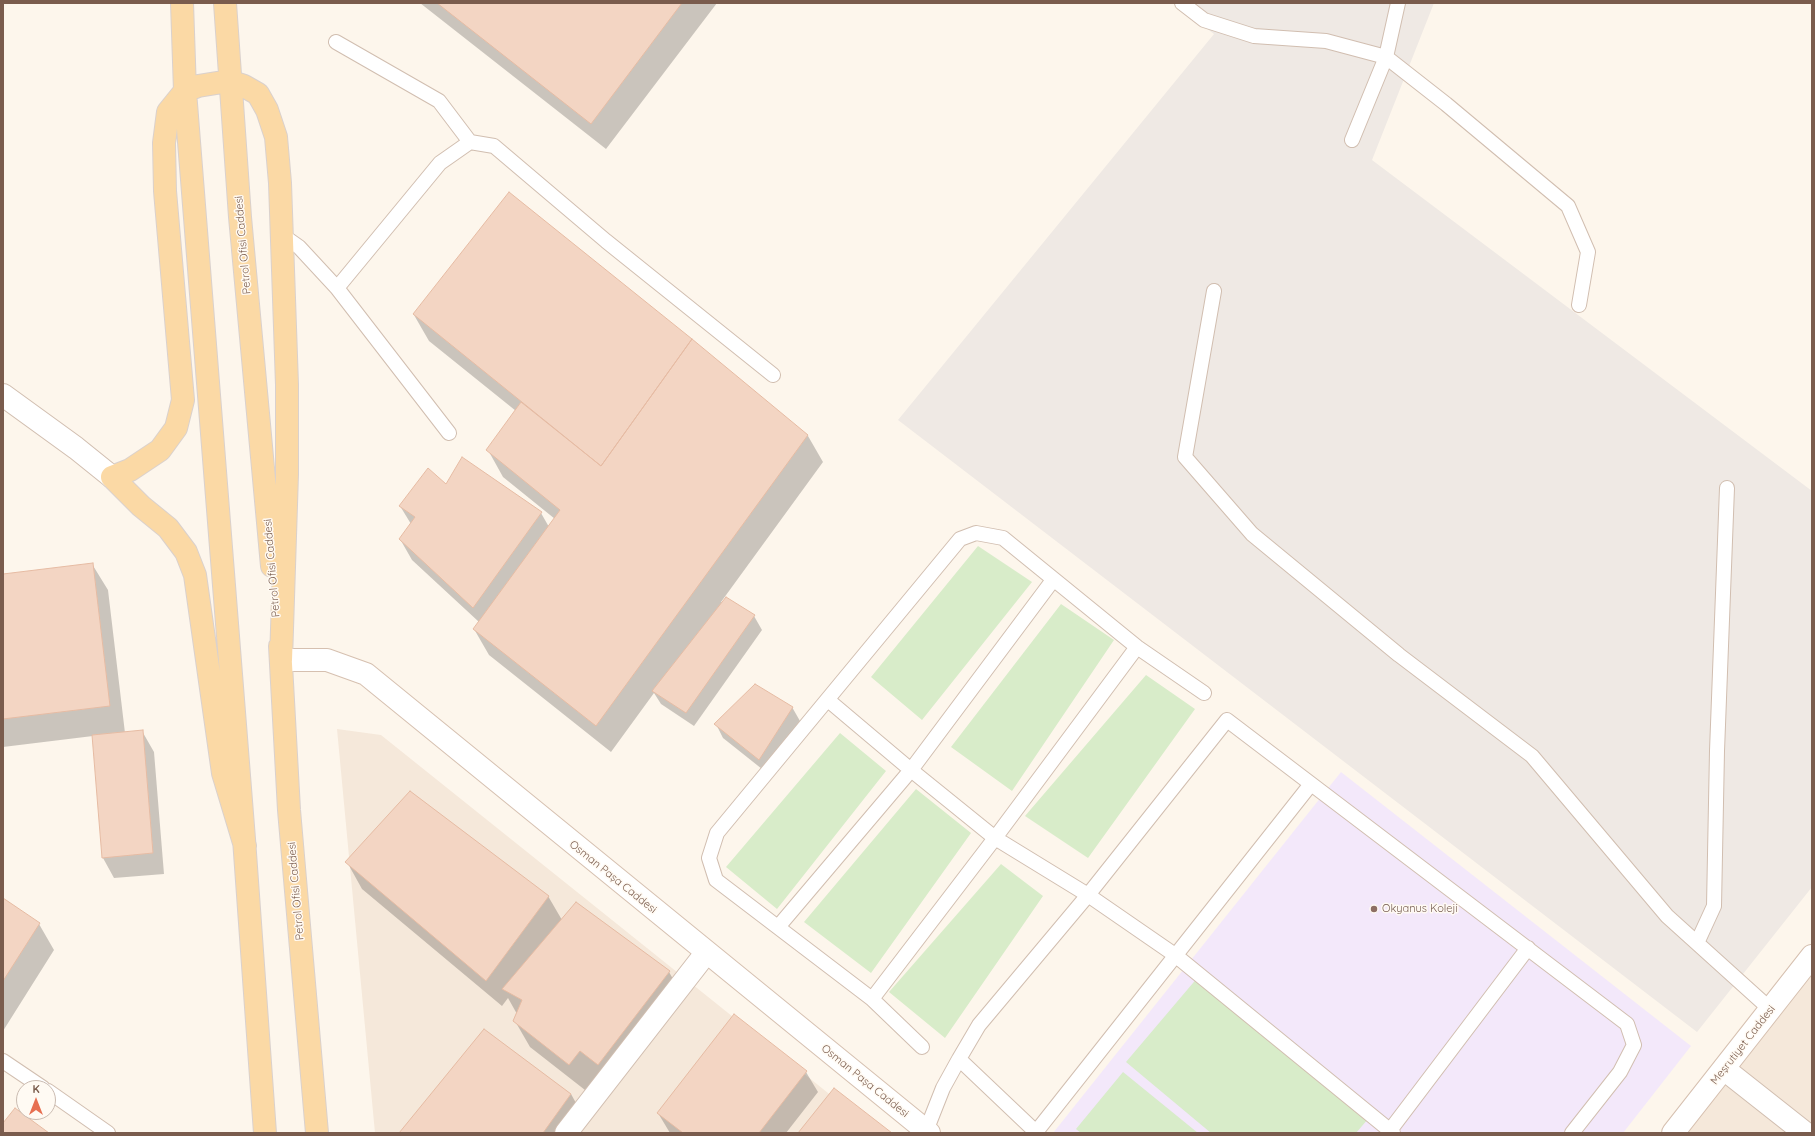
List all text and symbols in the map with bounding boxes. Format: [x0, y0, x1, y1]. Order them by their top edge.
street label: Petrol Ofisi Caddesi [232, 195, 254, 295]
street label: Petrol Ofisi Caddesi [261, 518, 283, 618]
street label: Osman Paşa Caddesi [567, 838, 659, 916]
street label: Petrol Ofisi Caddesi [285, 841, 307, 941]
place label: Okyanus Koleji [1382, 902, 1458, 916]
marker: Okyanus Koleji [1369, 904, 1379, 914]
street label: Meşrutiyet Caddesi [1708, 1003, 1778, 1087]
street label: Osman Paşa Caddesi [819, 1042, 911, 1120]
north arrow [16, 1080, 56, 1120]
text: K [32, 1082, 40, 1096]

